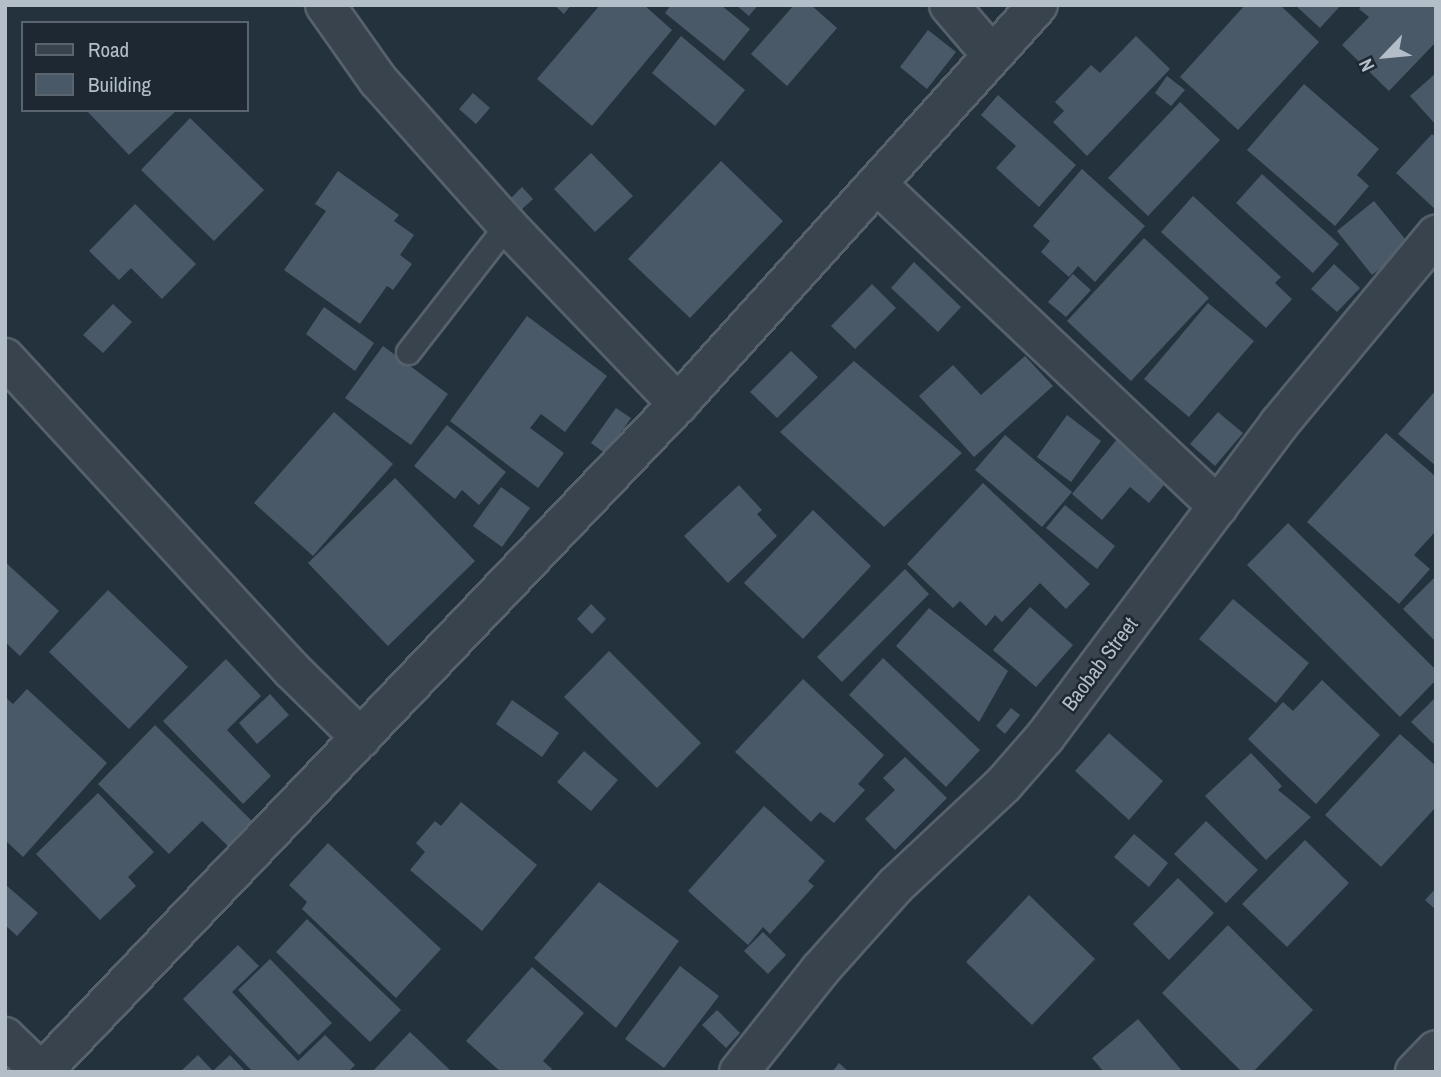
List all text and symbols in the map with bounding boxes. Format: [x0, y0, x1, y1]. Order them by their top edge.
legend [21, 21, 248, 112]
north arrow [1350, 21, 1420, 91]
text: Road [88, 35, 129, 64]
text: N [1352, 54, 1380, 76]
text: Building [88, 70, 151, 99]
street label: Baobab Street [1057, 612, 1143, 716]

